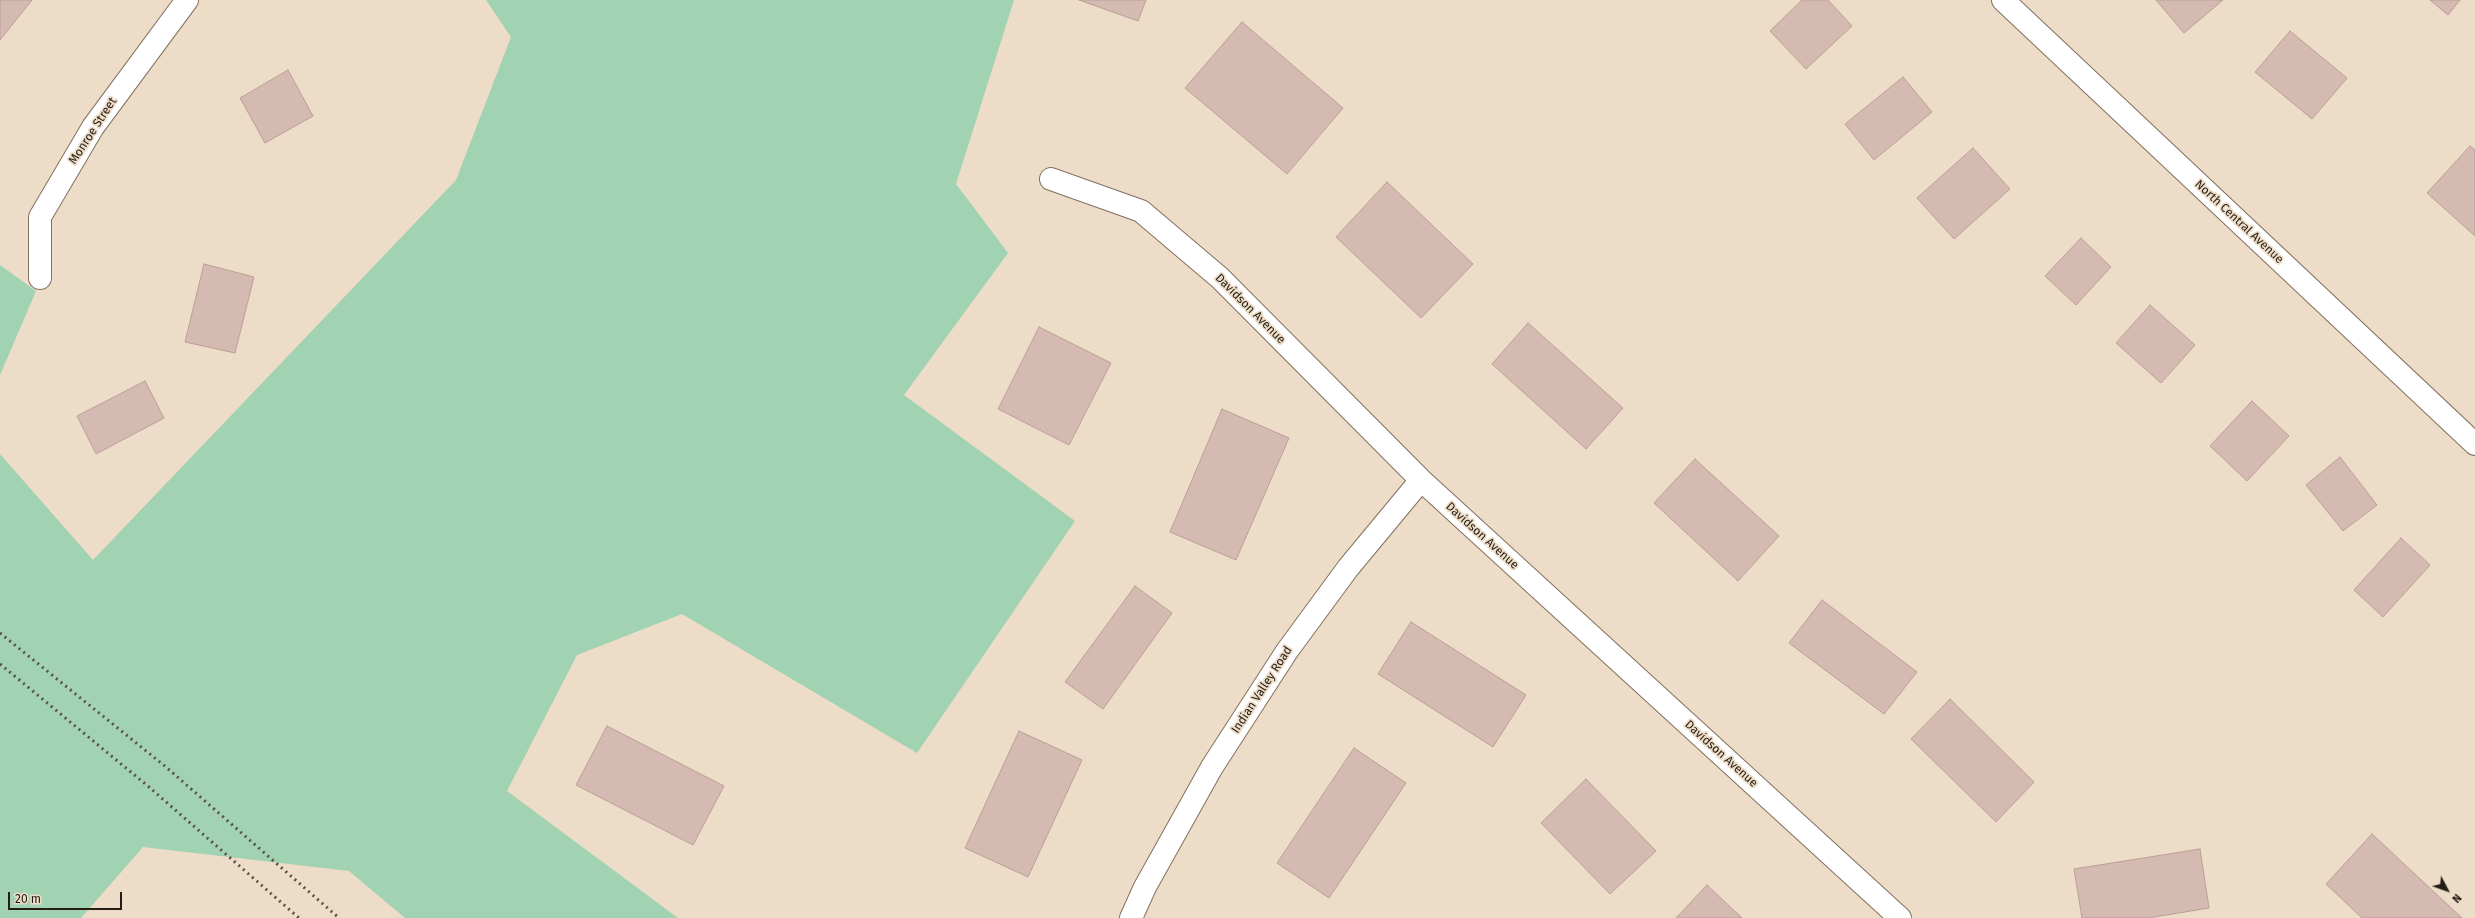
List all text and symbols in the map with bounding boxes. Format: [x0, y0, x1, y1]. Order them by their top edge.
street label: Monroe Street [66, 95, 120, 167]
street label: North Central Avenue [2192, 177, 2286, 267]
street label: Davidson Avenue [1212, 271, 1288, 347]
street label: Davidson Avenue [1443, 500, 1521, 572]
street label: Indian Valley Road [1229, 644, 1295, 736]
street label: Davidson Avenue [1682, 718, 1760, 790]
north arrow [2427, 870, 2467, 910]
scale bar [10, 884, 124, 910]
text: N [2449, 891, 2464, 905]
text: 20 m [15, 892, 41, 906]

